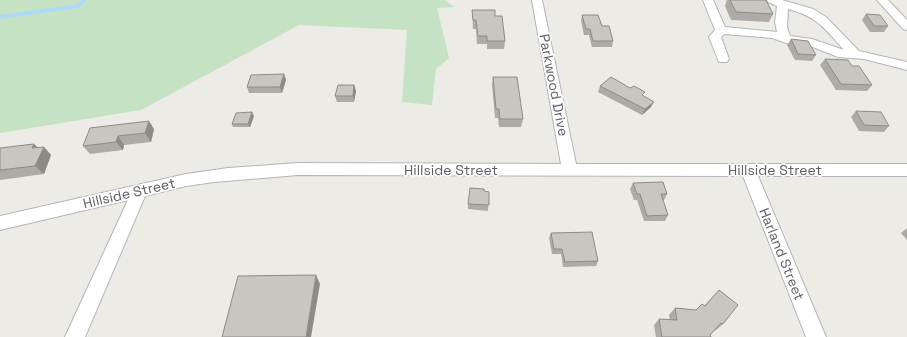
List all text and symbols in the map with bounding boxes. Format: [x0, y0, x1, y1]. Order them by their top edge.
street label: Parkwood Drive [535, 32, 573, 138]
street label: Hillside Street [404, 161, 498, 179]
street label: Hillside Street [728, 161, 822, 179]
street label: Hillside Street [81, 174, 177, 212]
street label: Harland Street [755, 205, 809, 303]

